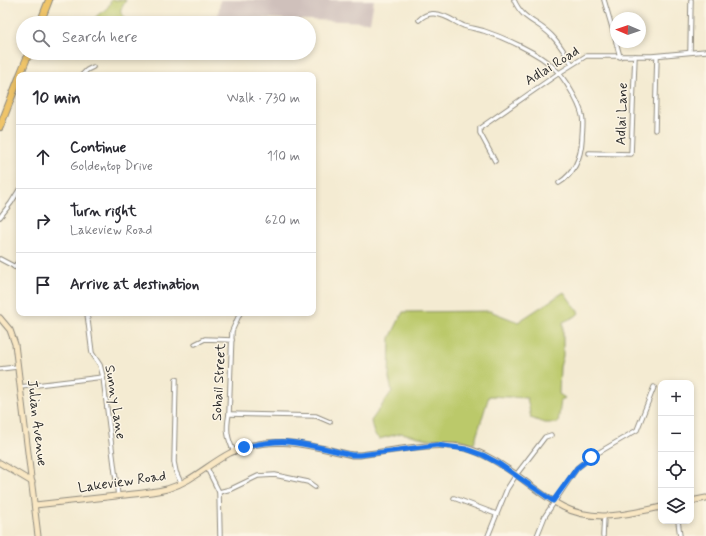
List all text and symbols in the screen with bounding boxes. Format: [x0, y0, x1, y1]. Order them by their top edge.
north arrow [610, 12, 646, 48]
search box [16, 16, 316, 60]
icon: search [30, 27, 52, 49]
text: Search here [62, 28, 138, 48]
street label: Adlai Road [521, 42, 583, 90]
street label: Adlai Lane [612, 82, 632, 146]
text: 10 min [32, 87, 81, 109]
text: Walk · 730 m [227, 90, 300, 107]
text: Continue [70, 138, 126, 158]
icon: ahead [32, 146, 54, 168]
text: 110 m [267, 148, 300, 165]
text: Goldentop Drive [70, 158, 153, 175]
text: Turn right [70, 202, 137, 222]
icon: right [32, 210, 54, 232]
text: 620 m [265, 212, 300, 229]
text: Lakeview Road [70, 222, 152, 239]
icon: arrive [32, 274, 54, 296]
text: Arrive at destination [70, 275, 199, 295]
street label: Sohail Street [208, 342, 230, 421]
street label: Sunny Lane [100, 364, 130, 440]
street label: Julian Avenue [23, 379, 51, 467]
map controls [658, 380, 694, 524]
button: + [658, 380, 694, 416]
button: − [658, 416, 694, 452]
route end [235, 438, 253, 456]
route start [582, 448, 600, 466]
button: locate [658, 452, 694, 488]
street label: Lakeview Road [77, 467, 167, 497]
button: layers [658, 488, 694, 524]

